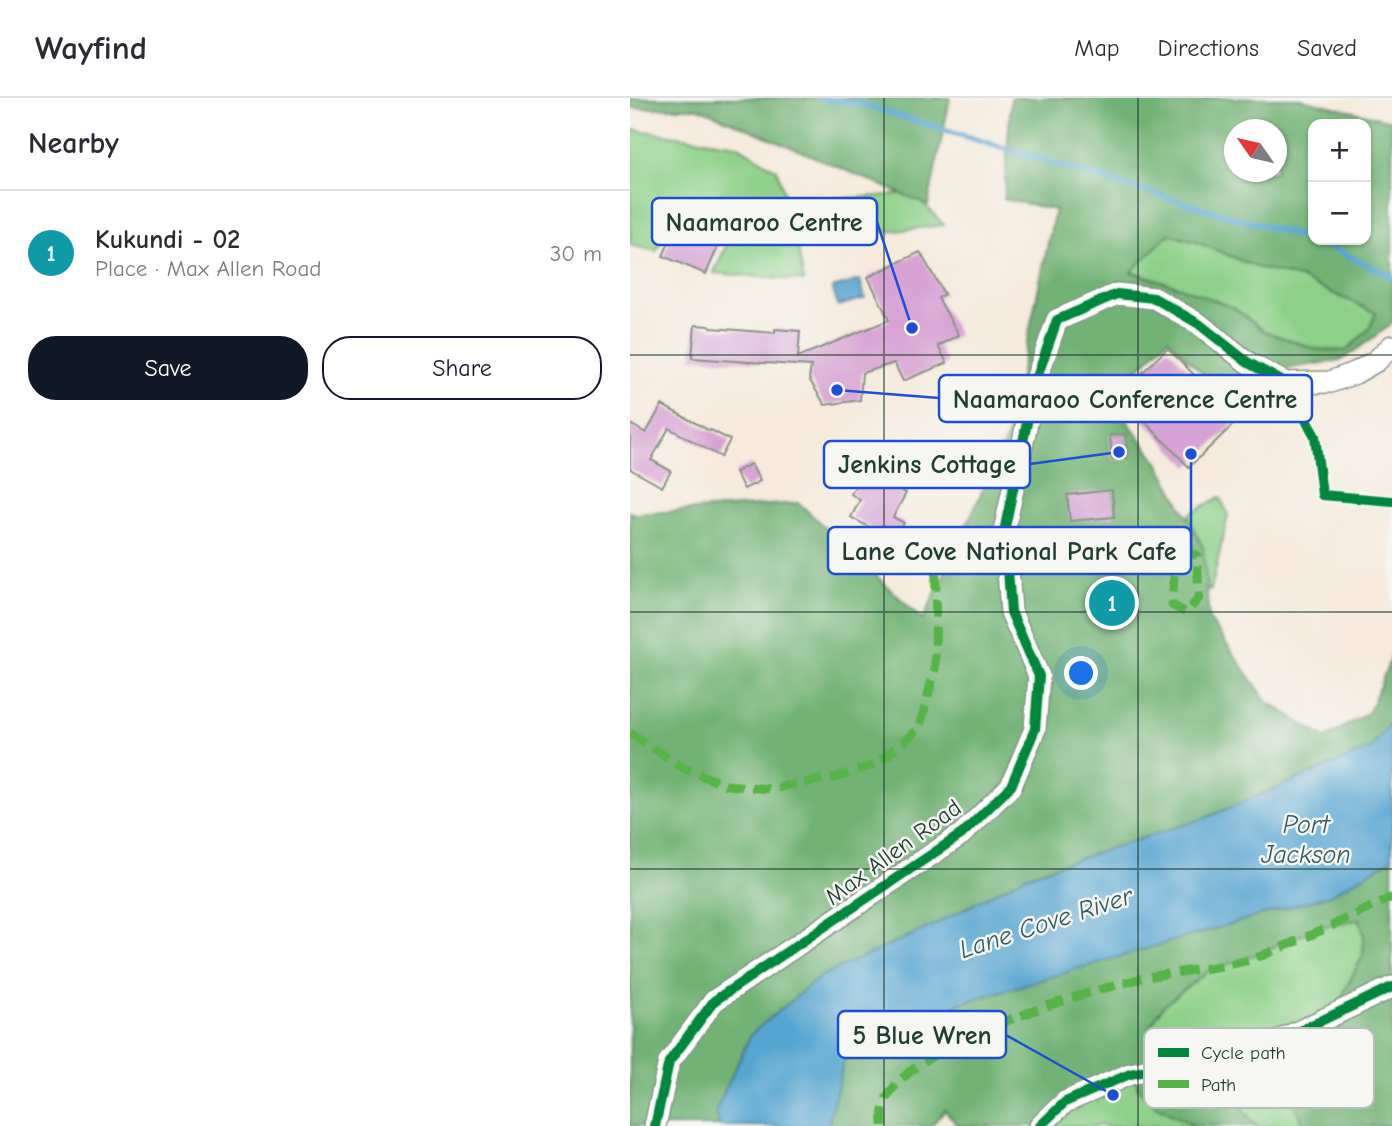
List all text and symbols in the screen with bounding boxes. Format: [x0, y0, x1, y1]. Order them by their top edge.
text: Wayfind [35, 29, 147, 67]
text: Map [1074, 34, 1120, 62]
text: Directions [1158, 34, 1259, 62]
text: Saved [1297, 34, 1357, 62]
north arrow [1224, 119, 1287, 182]
map controls [1308, 119, 1371, 245]
button: + [1308, 119, 1371, 182]
text: Nearby [28, 126, 119, 161]
button: − [1308, 182, 1371, 245]
callout: Naamaroo Centre [652, 198, 877, 245]
text: Naamaroo Centre [665, 208, 863, 238]
text: Kukundi - 02 [95, 225, 240, 255]
text: 1 [46, 240, 56, 267]
text: 30 m [550, 240, 602, 267]
text: Place · Max Allen Road [95, 255, 322, 282]
button: Save [28, 336, 308, 400]
button: Share [322, 336, 602, 400]
callout: Naamaraoo Conference Centre [939, 375, 1312, 422]
text: Naamaraoo Conference Centre [953, 385, 1297, 415]
callout: Jenkins Cottage [824, 441, 1030, 488]
text: Jenkins Cottage [838, 450, 1016, 480]
callout: Lane Cove National Park Cafe [828, 527, 1191, 574]
text: Lane Cove National Park Cafe [842, 537, 1177, 567]
pin: 1 [1089, 577, 1135, 629]
your location [1064, 656, 1098, 690]
street label: Max Allen Road [819, 793, 967, 911]
water label: Port Jackson [1260, 810, 1351, 870]
water label: Lane Cove River [956, 880, 1138, 965]
callout: 5 Blue Wren [838, 1011, 1006, 1058]
text: 5 Blue Wren [852, 1021, 992, 1051]
legend [1144, 1028, 1374, 1108]
text: Cycle path [1201, 1042, 1286, 1064]
text: Path [1201, 1074, 1236, 1096]

